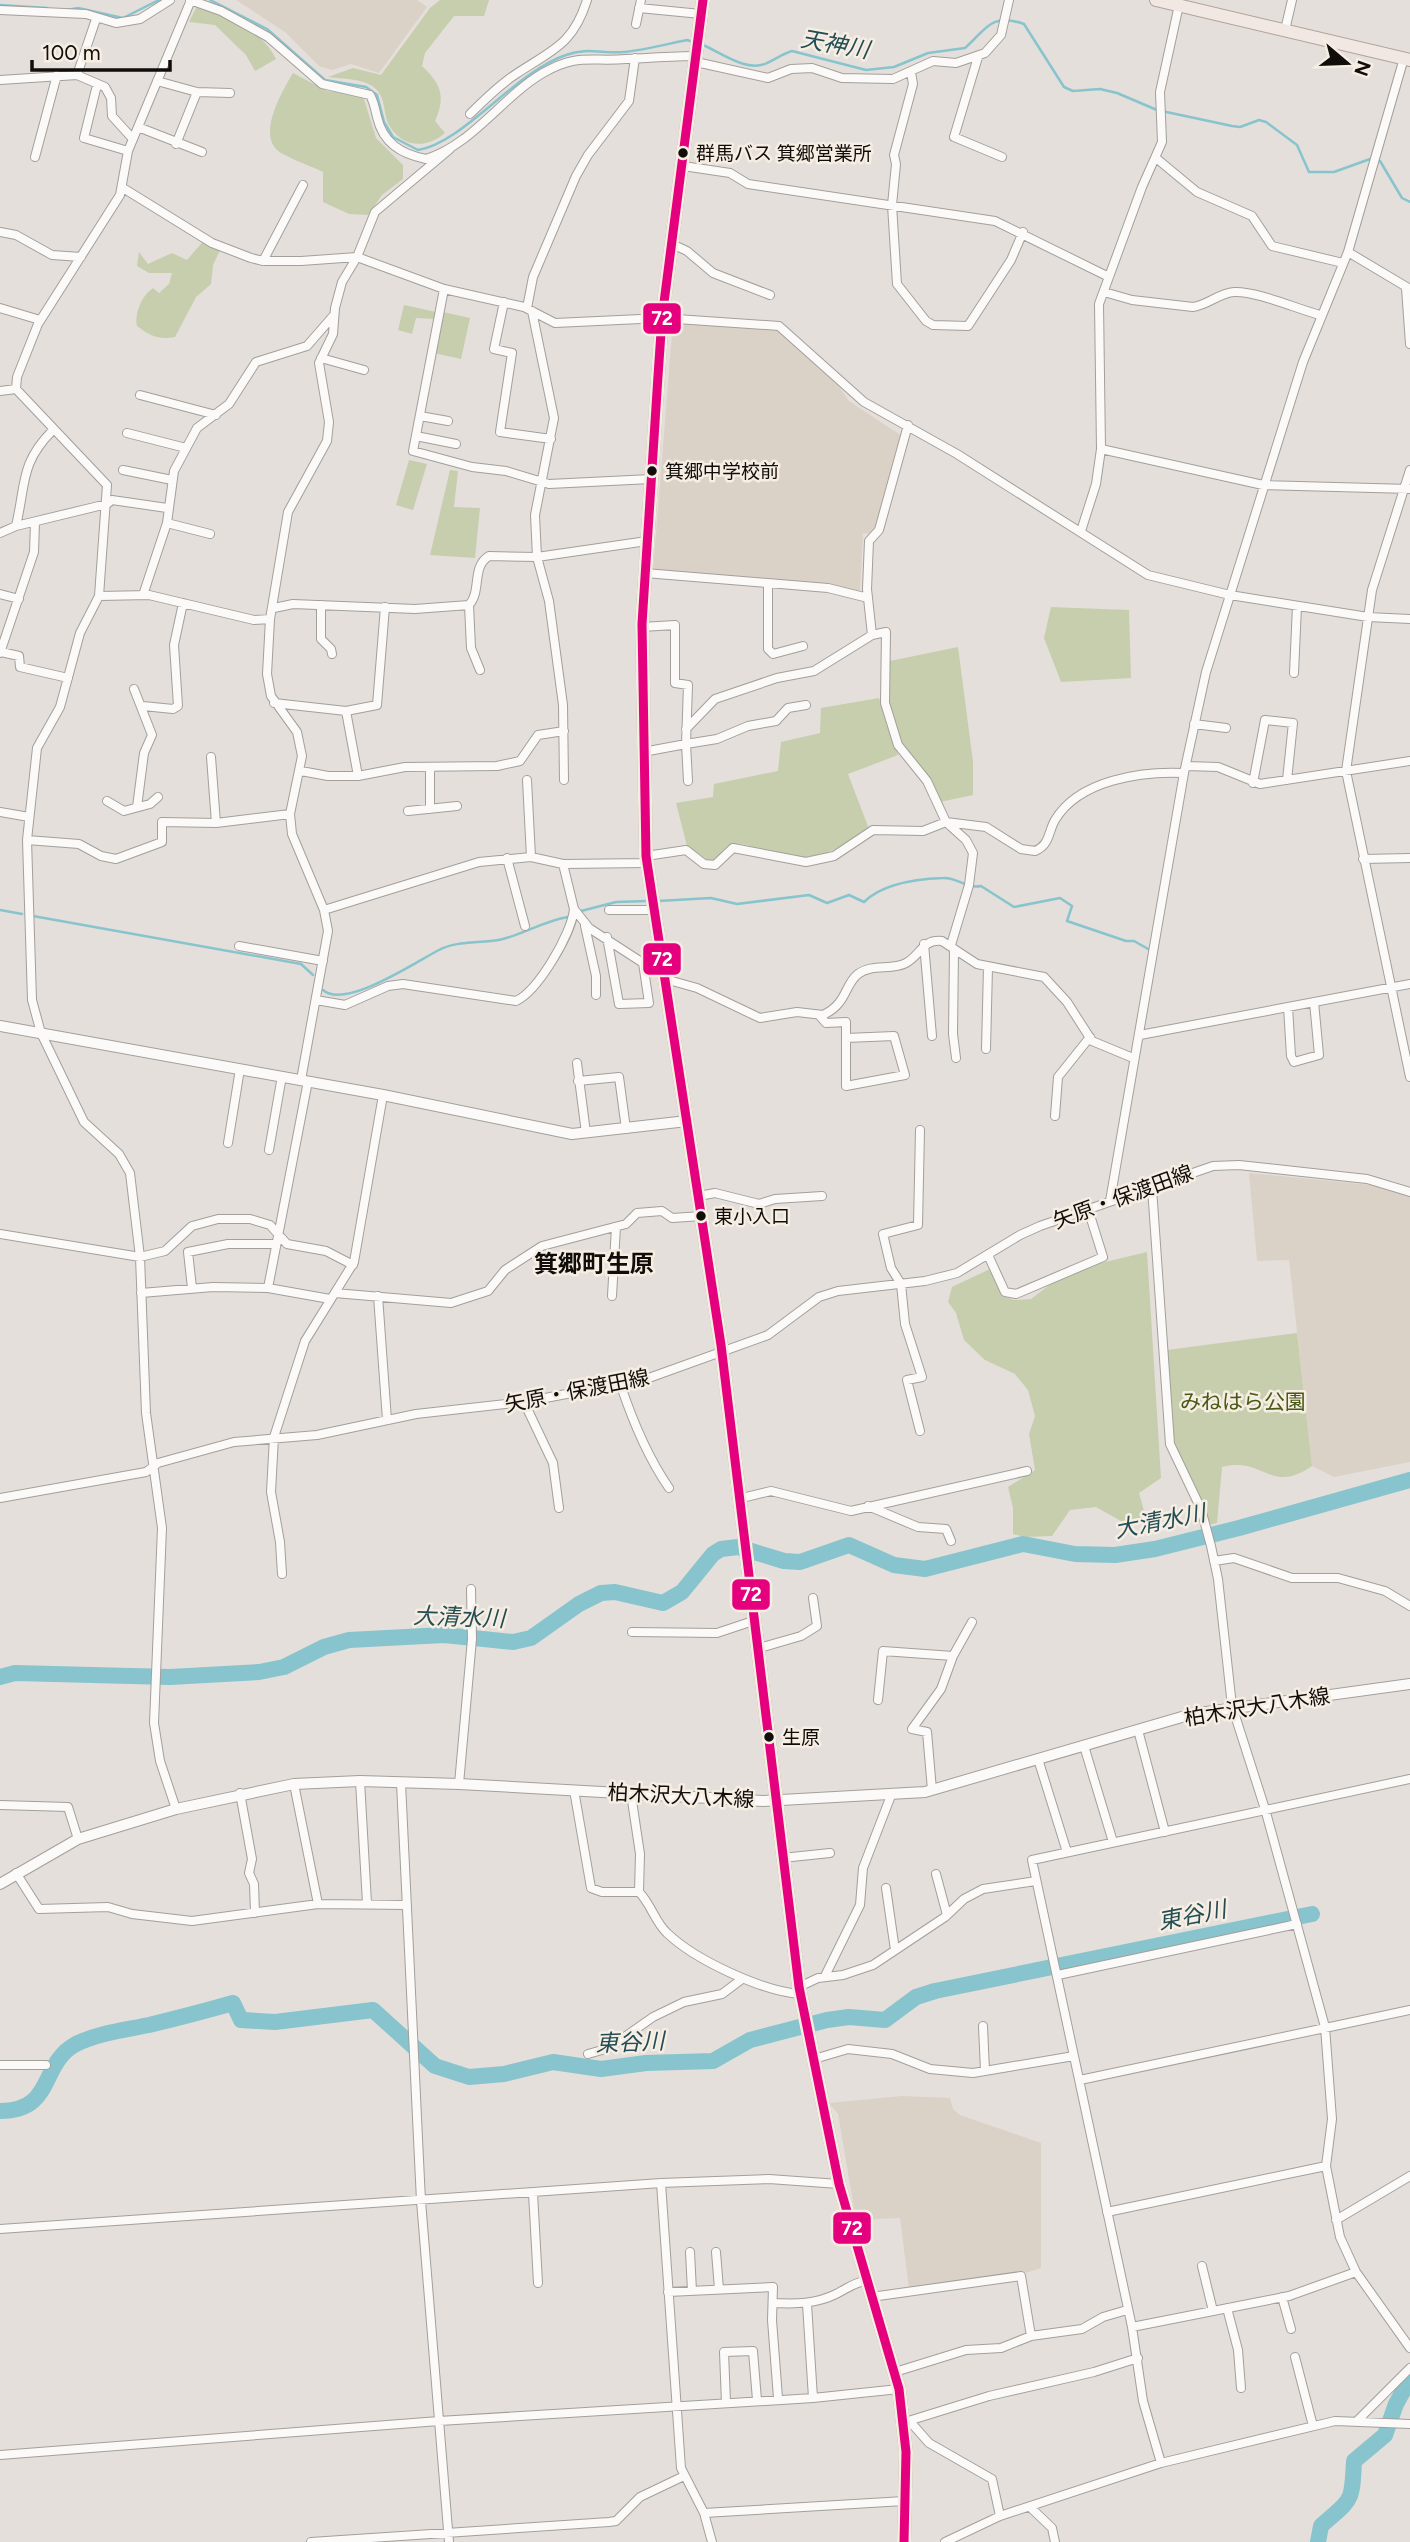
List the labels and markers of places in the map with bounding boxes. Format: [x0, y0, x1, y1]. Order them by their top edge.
place label: 群馬バス 箕郷営業所 [696, 142, 872, 165]
marker: 群馬バス 箕郷営業所 [676, 146, 690, 160]
place label: 箕郷中学校前 [665, 460, 779, 483]
marker: 箕郷中学校前 [645, 464, 659, 478]
place label: 東小入口 [714, 1205, 790, 1228]
marker: 東小入口 [694, 1209, 708, 1223]
place label: 生原 [782, 1726, 820, 1749]
marker: 生原 [762, 1730, 776, 1744]

